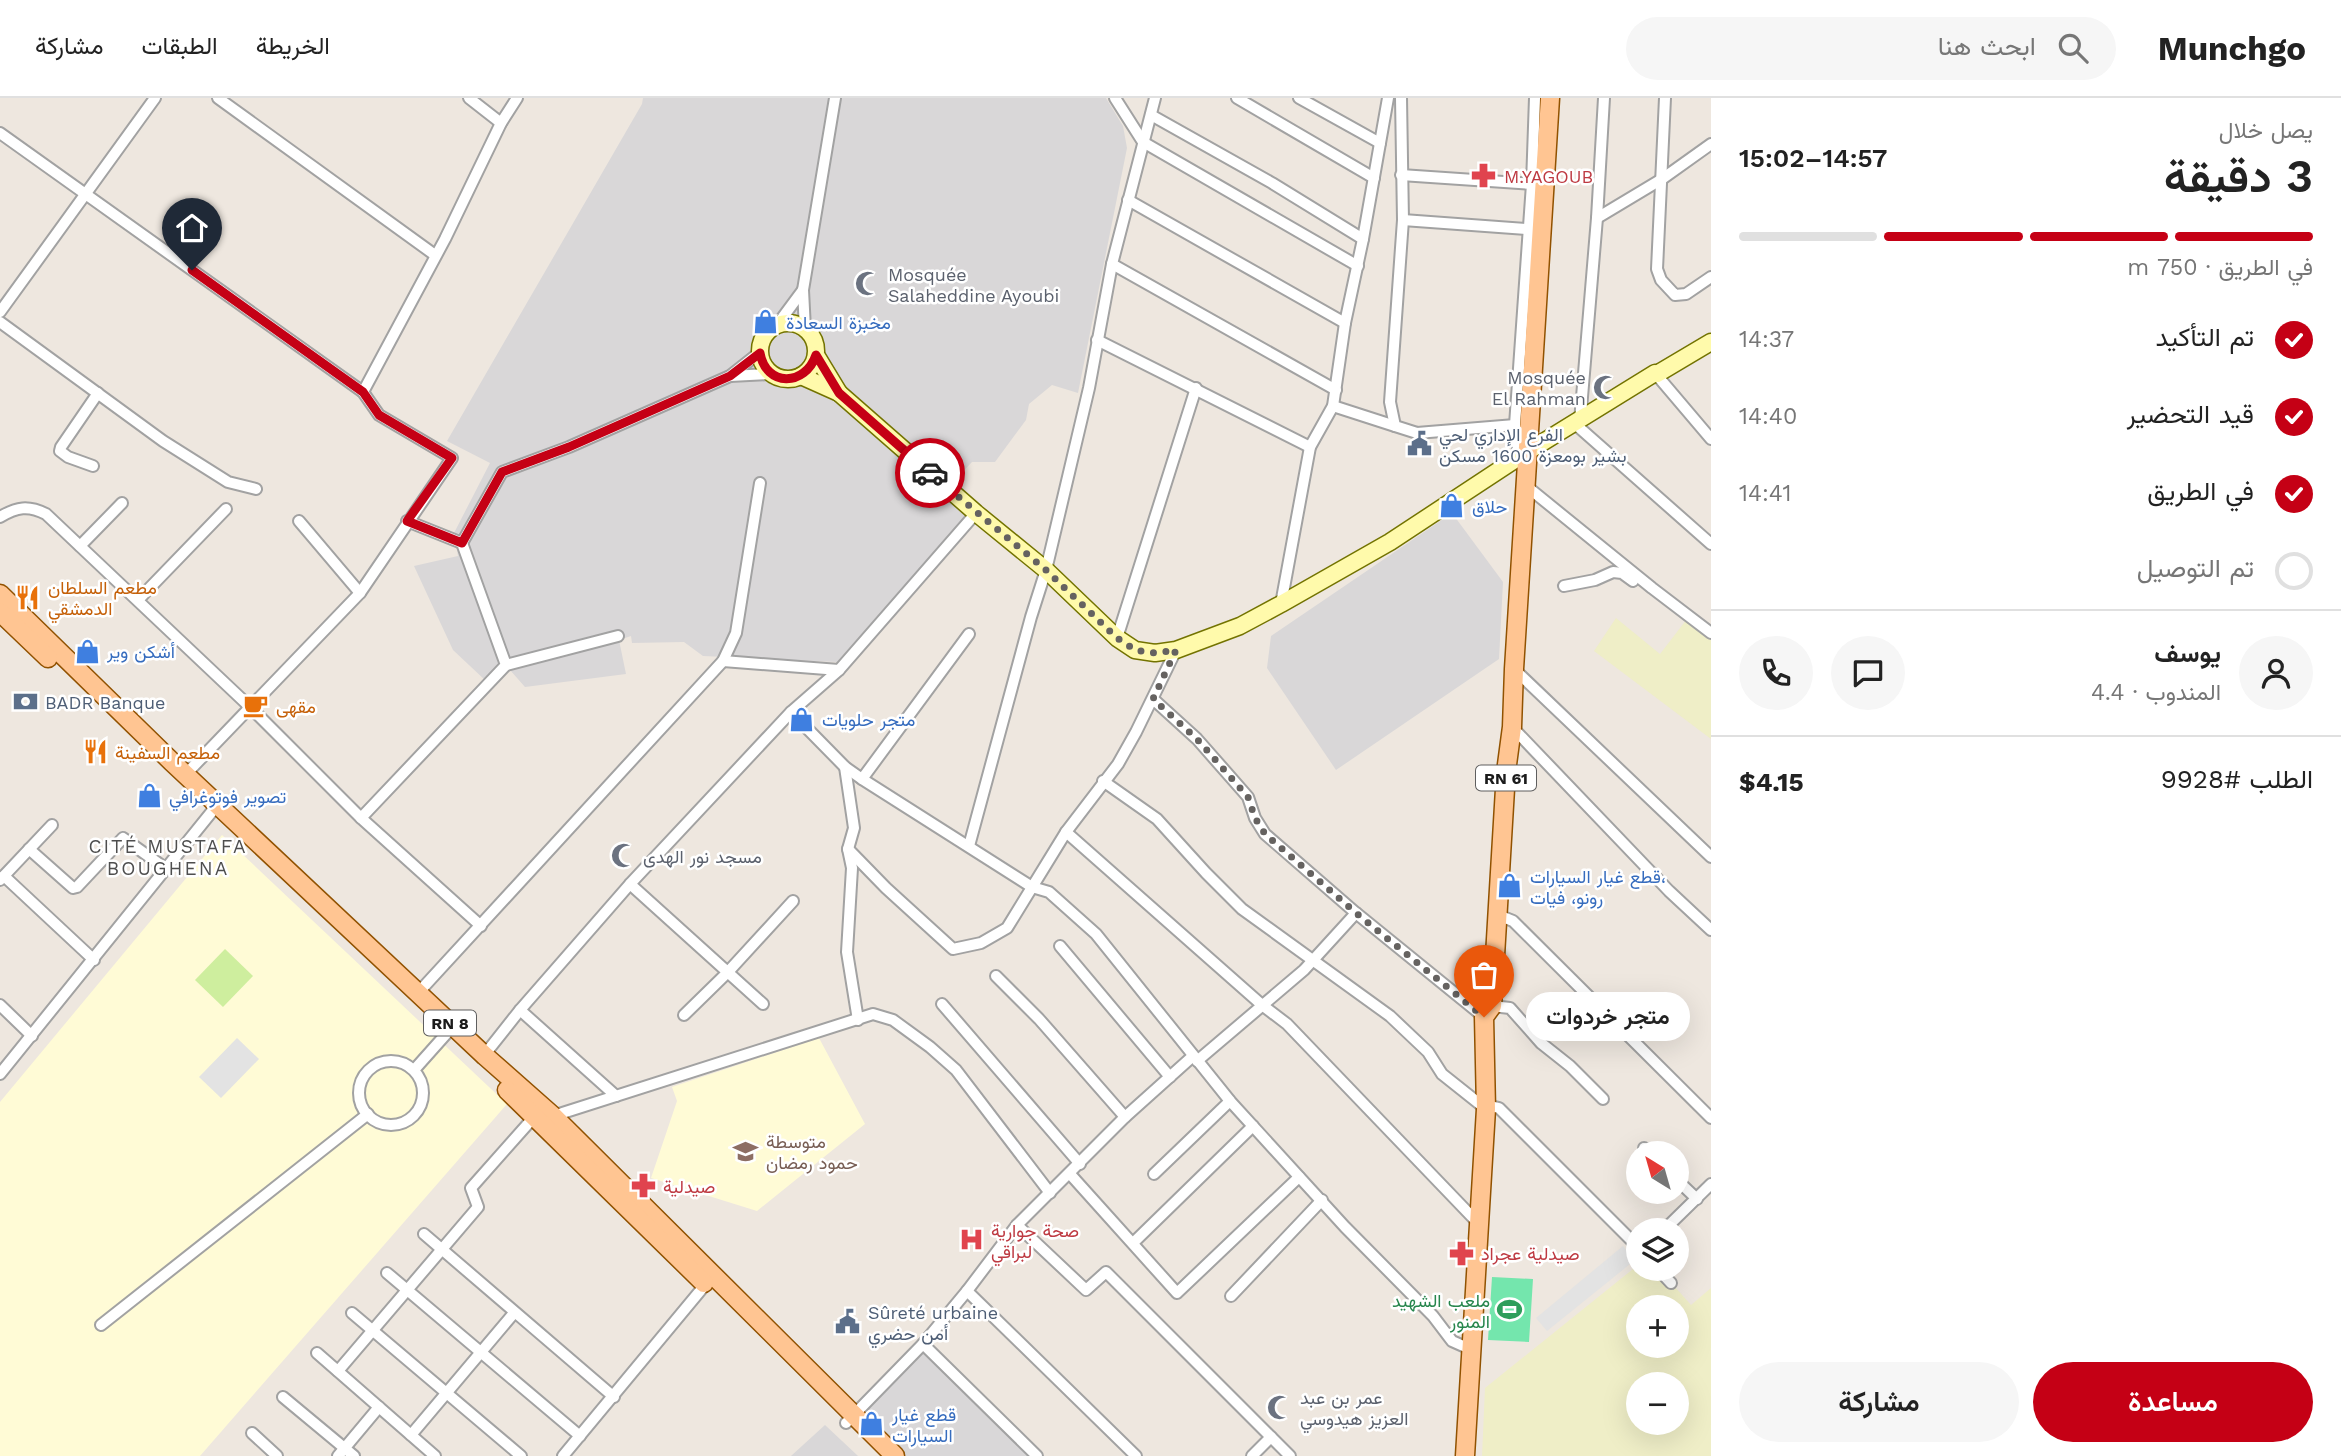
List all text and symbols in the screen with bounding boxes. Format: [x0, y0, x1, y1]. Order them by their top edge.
search box [1626, 17, 2116, 80]
icon: search [2054, 29, 2092, 67]
text: Munchgo [2158, 29, 2306, 68]
text: ابحث هنا [1938, 31, 2036, 61]
text: مشاركة [35, 32, 103, 60]
text: الطبقات [141, 32, 218, 60]
text: الخريطة [256, 32, 330, 60]
text: يصل خلال [2219, 117, 2313, 144]
text: 14:57–15:02 [1739, 143, 1887, 173]
text: 3 دقيقة [2164, 149, 2313, 203]
pharmacy icon: M.YAGOUB [1470, 162, 1498, 190]
place label: M.YAGOUB [1504, 166, 1593, 187]
pin [162, 198, 222, 270]
icon: home [173, 209, 211, 247]
text: في الطريق · 750 m [2127, 254, 2313, 281]
place label: Mosquée Salaheddine Ayoubi [888, 264, 1059, 306]
mosque icon: Mosquée Salaheddine Ayoubi [854, 270, 882, 298]
shop icon: مخبزة السعادة [752, 308, 780, 336]
place label: مخبزة السعادة [786, 312, 891, 334]
icon: check [2275, 321, 2313, 359]
text: تم التأكيد [2156, 322, 2254, 352]
text: 14:37 [1739, 326, 1794, 353]
place label: Mosquée El Rahman [1492, 367, 1586, 409]
mosque icon: Mosquée El Rahman [1592, 373, 1620, 401]
icon: check [2275, 398, 2313, 436]
text: قيد التحضير [2127, 399, 2254, 429]
text: 14:40 [1739, 403, 1797, 430]
place label: الفرع الإداري لحي بشير بومعزة 1600 مسكن [1439, 424, 1627, 467]
public building icon: الفرع الإداري لحي بشير بومعزة 1600 مسكن [1405, 430, 1433, 458]
courier [895, 438, 965, 508]
icon: car [911, 454, 949, 492]
icon: check [2275, 475, 2313, 513]
text: في الطريق [2147, 476, 2254, 506]
text: 14:41 [1739, 480, 1792, 507]
shop icon: حلاق [1438, 492, 1466, 520]
place label: حلاق [1472, 496, 1507, 517]
text: تم التوصيل [2137, 553, 2254, 583]
place label: مطعم السلطان الدمشقي [48, 577, 157, 624]
restaurant icon: مطعم السلطان الدمشقي [14, 583, 42, 611]
button: phone [1739, 636, 1813, 710]
button: chat [1831, 636, 1905, 710]
button: person [2239, 636, 2313, 710]
shop icon: أشكن وير [73, 637, 101, 665]
text: يوسف [2154, 638, 2221, 668]
place label: أشكن وير [106, 641, 175, 663]
text: المندوب · 4.4 [2091, 679, 2221, 706]
bank icon: BADR Banque [11, 688, 39, 716]
place label: BADR Banque [45, 692, 165, 713]
cafe icon: مقهى [242, 692, 270, 720]
place label: مقهى [276, 696, 316, 718]
shop icon: متجر حلويات [788, 705, 816, 733]
place label: متجر حلويات [822, 709, 915, 731]
restaurant icon: مطعم السفينة [81, 738, 109, 766]
place label: مطعم السفينة [115, 742, 220, 765]
text: الطلب #9928 [2161, 764, 2313, 794]
road number: RN 61 [1476, 765, 1536, 790]
text: $4.15 [1739, 767, 1804, 797]
shop icon: تصوير فوتوغرافي [135, 782, 163, 810]
place label: تصوير فوتوغرافي [169, 786, 286, 812]
district label: CITÉ MUSTAFA BOUGHENA [88, 835, 248, 880]
mosque icon: مسجد نور الهدى [609, 842, 637, 870]
place label: مسجد نور الهدى [643, 846, 762, 868]
place label: قطع غيار السيارات، رونو، فيات [1530, 866, 1666, 909]
shop icon: قطع غيار السيارات، رونو، فيات [1496, 872, 1524, 900]
pin [1454, 945, 1514, 1017]
icon: bag [1465, 956, 1503, 994]
callout: متجر خردوات [1526, 992, 1690, 1042]
text: متجر خردوات [1546, 1003, 1670, 1030]
road number: RN 8 [424, 1010, 476, 1035]
place label: متوسطة حمود رمضان [766, 1131, 858, 1174]
school or university icon: متوسطة حمود رمضان [732, 1137, 760, 1165]
north arrow [1626, 1141, 1689, 1204]
map controls [1626, 1141, 1689, 1435]
pharmacy icon: صيدلية [629, 1172, 657, 1200]
place label: صيدلية [663, 1176, 715, 1197]
button: layers [1626, 1218, 1689, 1281]
place label: صحة جوارية لبراقي [991, 1220, 1079, 1267]
hospital icon: صحة جوارية لبراقي [957, 1226, 985, 1254]
pharmacy icon: صيدلية عجراد [1447, 1239, 1475, 1267]
place label: صيدلية عجراد [1481, 1243, 1580, 1265]
place label: ملعب الشهيد المنور [1392, 1290, 1490, 1333]
button: + [1626, 1295, 1689, 1358]
sports icon: ملعب الشهيد المنور [1496, 1296, 1524, 1324]
place label: Sûreté urbaine أمن حضري [868, 1302, 998, 1349]
public building icon: Sûreté urbaine أمن حضري [834, 1308, 862, 1336]
button: مشاركة [1739, 1362, 2019, 1442]
button: مساعدة [2033, 1362, 2313, 1442]
button: − [1626, 1372, 1689, 1435]
place label: عمر بن عبد العزيز هيدوسي [1300, 1387, 1408, 1434]
mosque icon: عمر بن عبد العزيز هيدوسي [1266, 1393, 1294, 1421]
place label: قطع غيار السيارات [891, 1404, 956, 1447]
shop icon: قطع غيار السيارات [858, 1410, 886, 1438]

